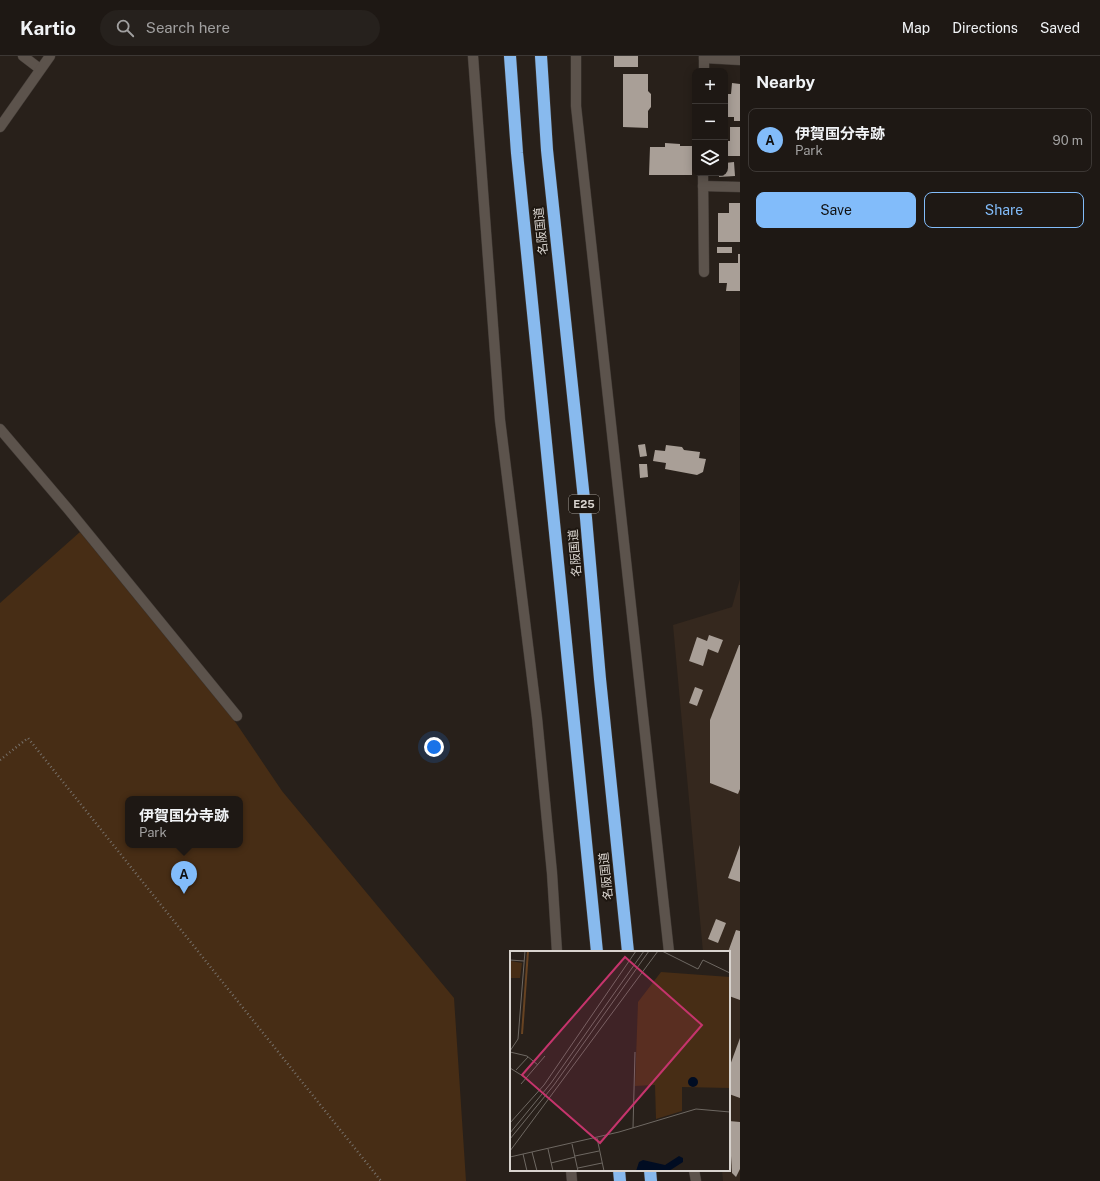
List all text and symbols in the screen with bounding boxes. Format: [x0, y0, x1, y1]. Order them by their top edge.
search box [100, 10, 380, 46]
text: Kartio [20, 17, 76, 39]
icon: search [114, 17, 136, 39]
text: Search here [146, 19, 230, 36]
text: Map [902, 20, 930, 36]
text: Directions [952, 20, 1018, 36]
text: Saved [1040, 20, 1080, 36]
map controls [692, 68, 728, 176]
button: + [692, 68, 728, 104]
text: Nearby [756, 72, 815, 92]
button: − [692, 104, 728, 140]
text: 伊賀国分寺跡 [795, 125, 885, 142]
text: A [765, 133, 775, 148]
text: 90 m [1053, 133, 1083, 148]
button: layers [692, 140, 728, 176]
text: Park [795, 143, 823, 158]
button: Save [756, 192, 916, 228]
button: Share [924, 192, 1084, 228]
street label: 名阪国道 [532, 206, 550, 256]
road number: E25 [569, 495, 599, 513]
street label: 名阪国道 [566, 528, 584, 578]
your location [424, 737, 444, 757]
popup [125, 796, 243, 848]
text: 伊賀国分寺跡 [139, 807, 229, 824]
text: Park [139, 825, 167, 840]
street label: 名阪国道 [597, 851, 615, 901]
pin: A [171, 861, 197, 894]
inset map [510, 951, 730, 1171]

